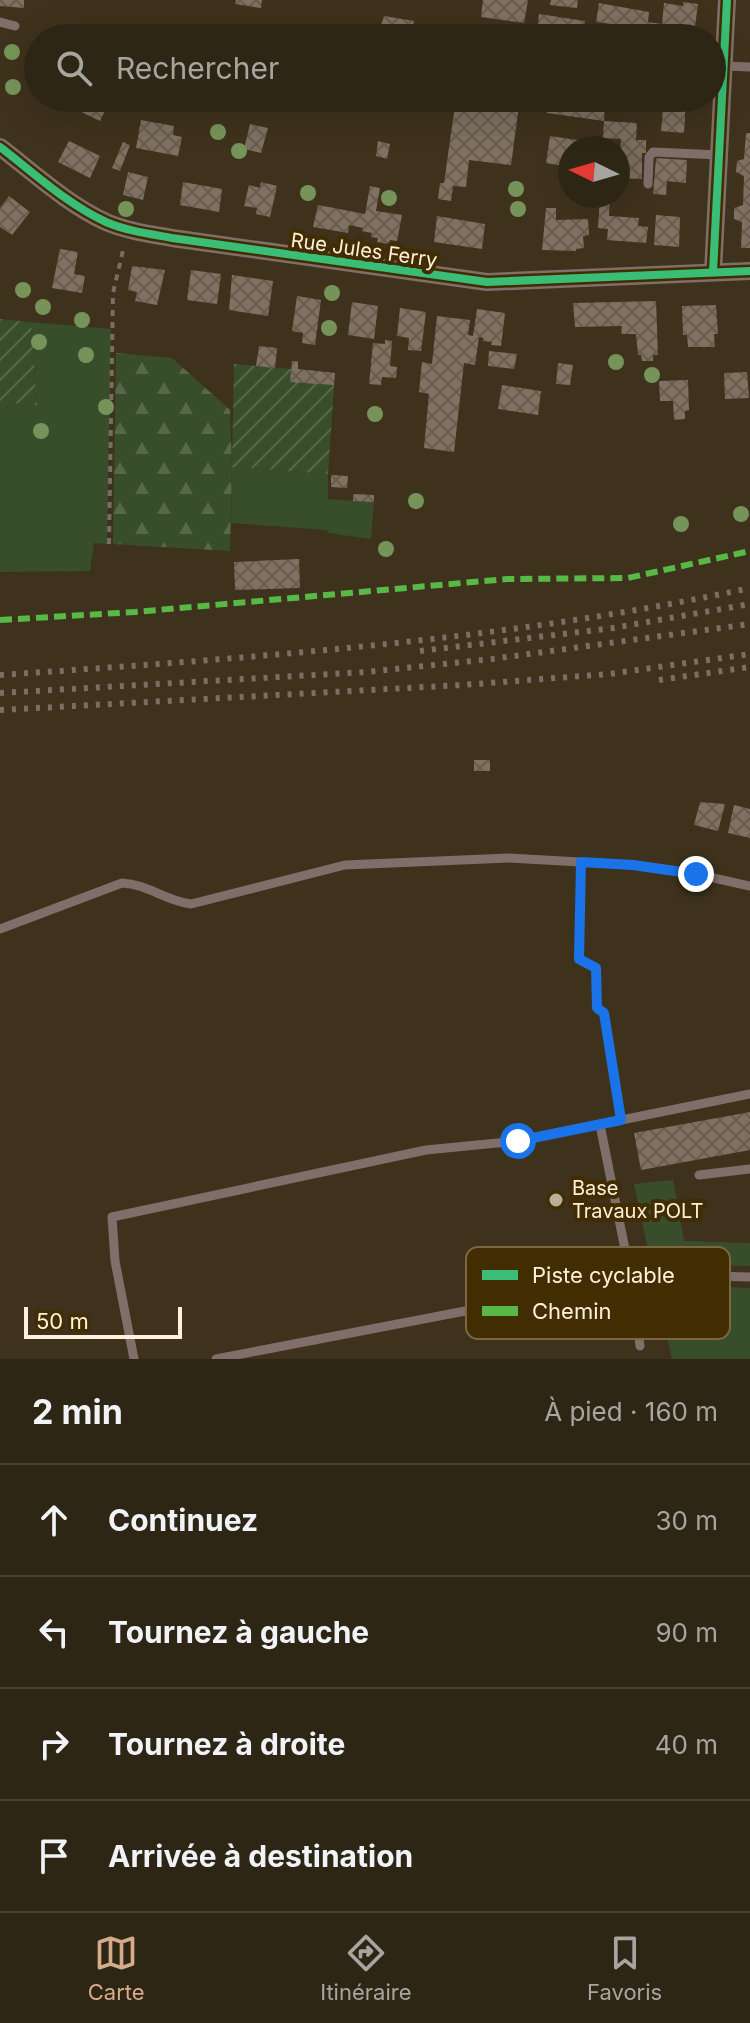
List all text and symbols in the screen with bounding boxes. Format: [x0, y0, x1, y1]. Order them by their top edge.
search box [24, 24, 726, 112]
icon: search [52, 46, 96, 90]
text: Rechercher [116, 50, 279, 86]
north arrow [558, 136, 630, 208]
street label: Rue Jules Ferry [289, 228, 439, 272]
route end [678, 856, 714, 892]
route start [500, 1123, 536, 1159]
place label: Base Travaux POLT [572, 1176, 703, 1223]
marker: Base Travaux POLT [547, 1191, 565, 1209]
legend [466, 1247, 730, 1339]
text: Piste cyclable [532, 1262, 675, 1288]
text: Chemin [532, 1298, 612, 1324]
scale bar [24, 1303, 182, 1339]
text: 50 m [36, 1308, 89, 1334]
text: 2 min [32, 1391, 123, 1432]
text: À pied · 160 m [544, 1396, 718, 1427]
icon: ahead [32, 1498, 76, 1542]
text: Continuez [108, 1502, 258, 1538]
text: 30 m [655, 1505, 718, 1536]
icon: left [32, 1610, 76, 1654]
text: Tournez à gauche [108, 1614, 369, 1650]
text: 90 m [655, 1617, 718, 1648]
icon: right [32, 1722, 76, 1766]
text: Tournez à droite [108, 1726, 345, 1762]
text: 40 m [655, 1729, 718, 1760]
icon: arrive [32, 1834, 76, 1878]
text: Arrivée à destination [108, 1838, 413, 1874]
tab: Carte [88, 1931, 145, 2005]
tab: Itinéraire [320, 1931, 411, 2005]
tab: Favoris [587, 1931, 662, 2005]

